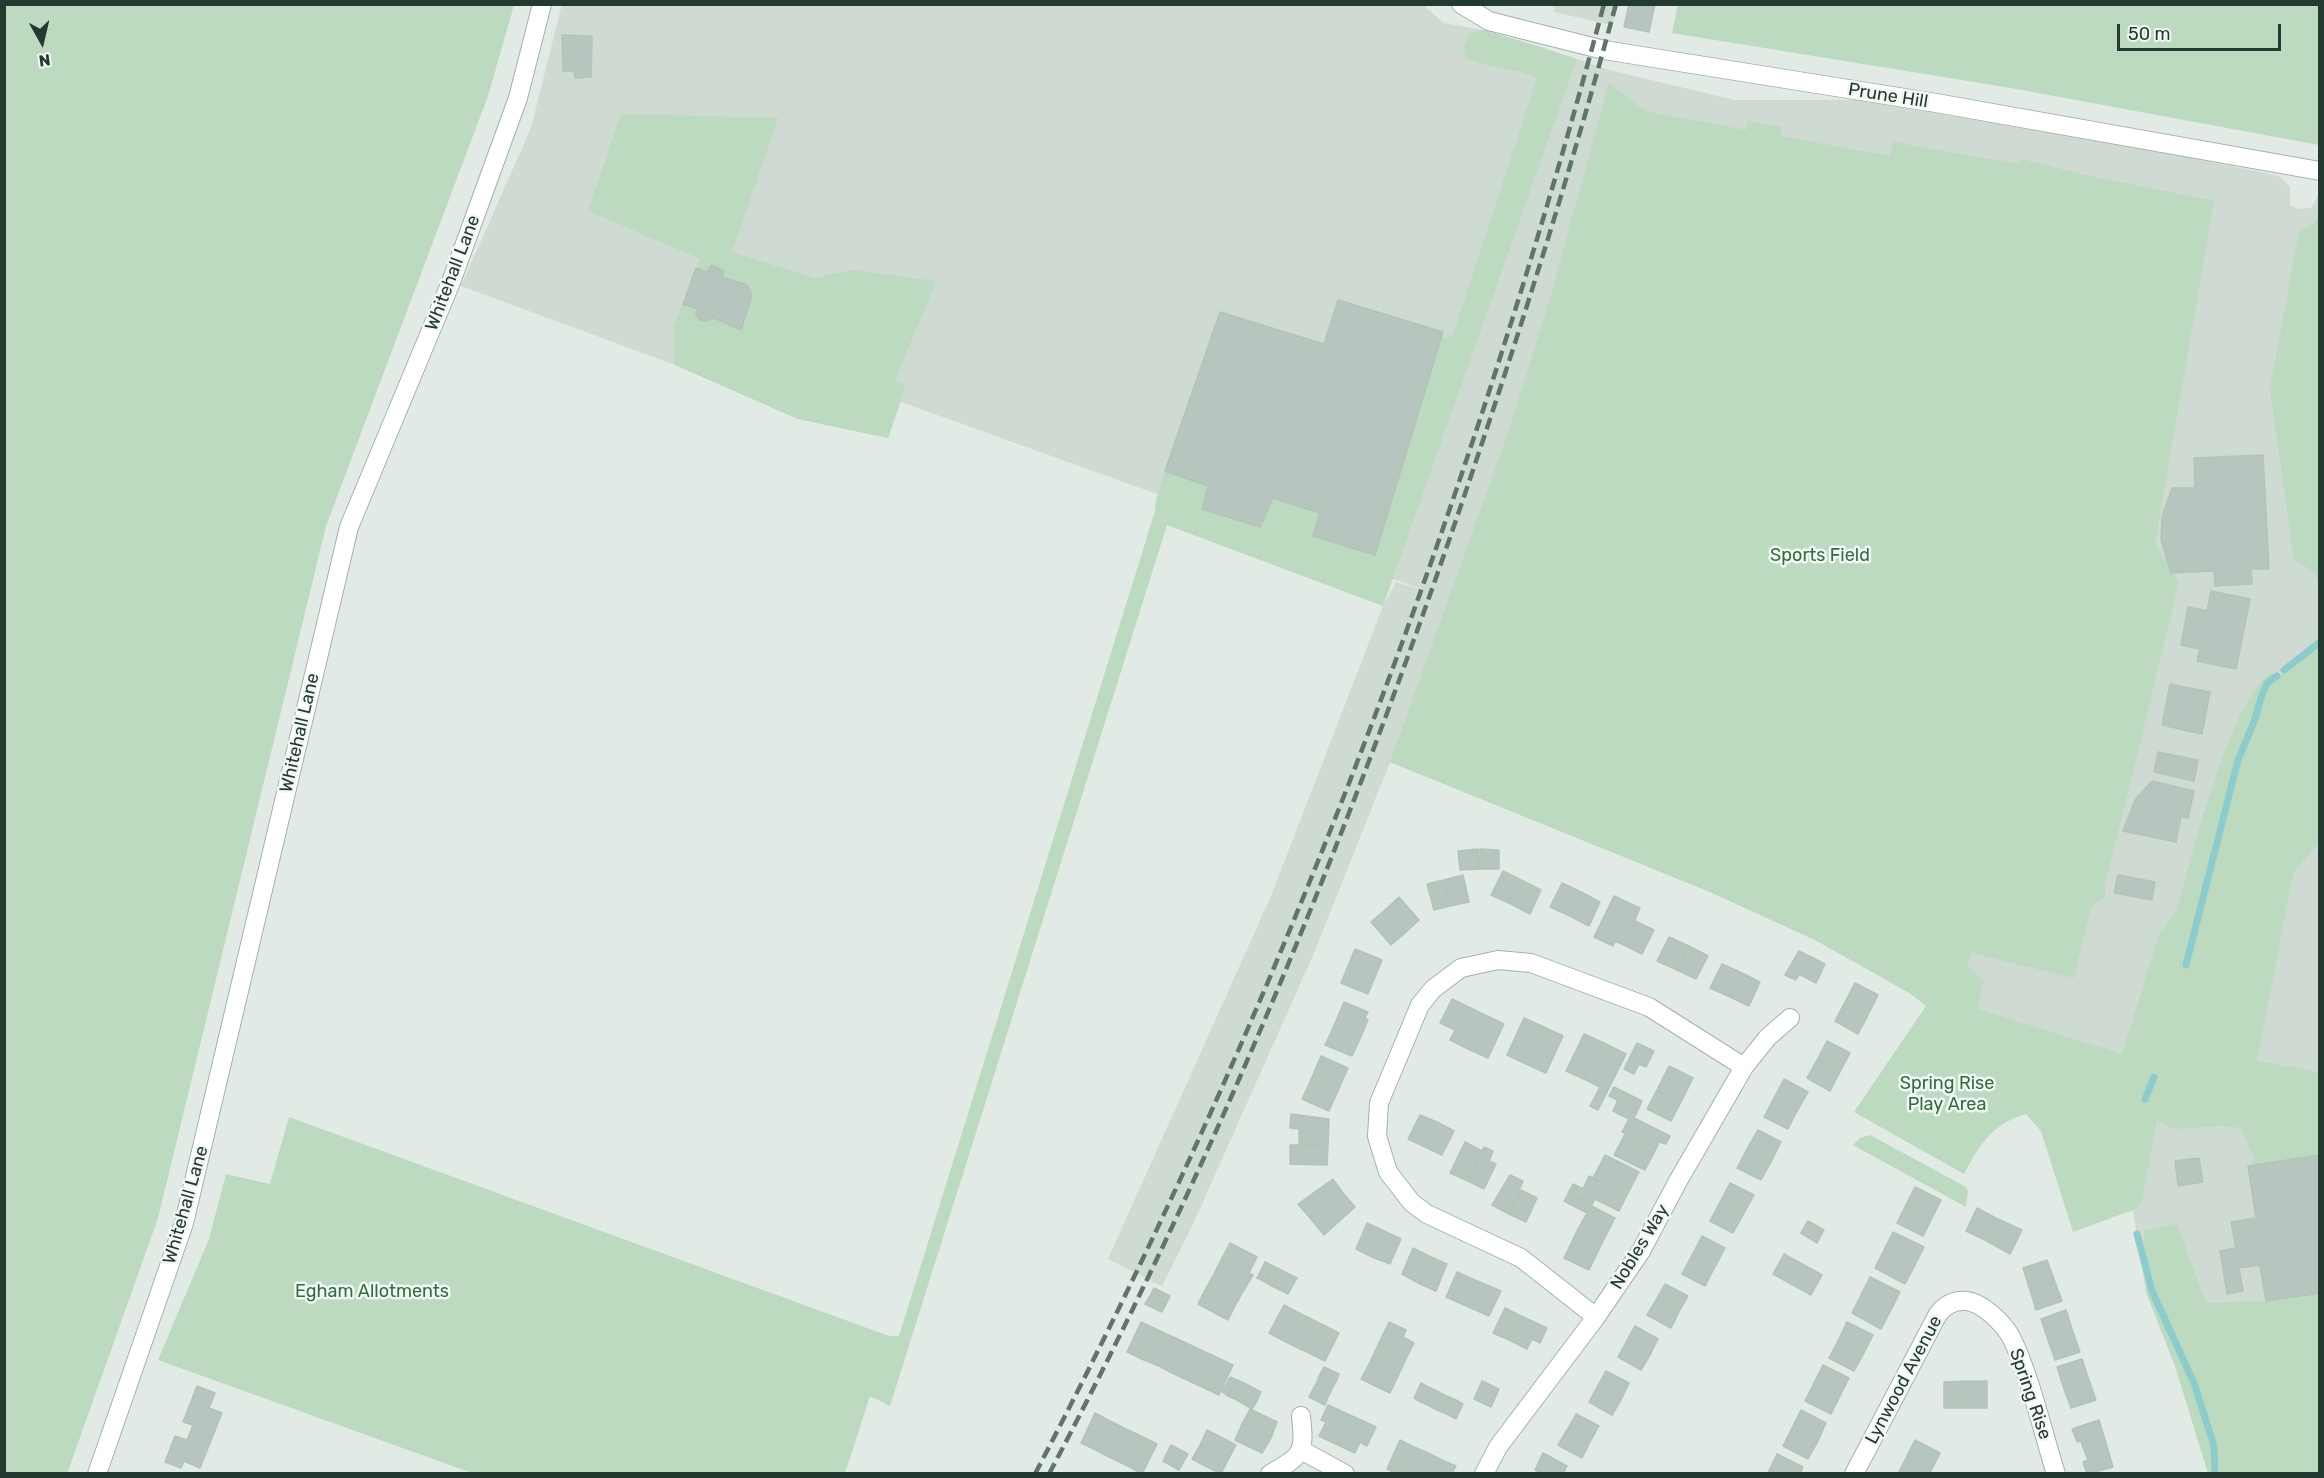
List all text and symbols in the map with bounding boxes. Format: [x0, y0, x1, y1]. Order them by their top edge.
north arrow [12, 12, 72, 72]
scale bar [2120, 12, 2284, 50]
text: 50 m [2128, 23, 2171, 45]
text: N [38, 50, 52, 71]
street label: Prune Hill [1847, 79, 1929, 113]
street label: Whitehall Lane [421, 212, 485, 334]
park label: Sports Field [1770, 545, 1870, 567]
street label: Whitehall Lane [276, 671, 324, 795]
park label: Spring Rise Play Area [1900, 1073, 1994, 1116]
street label: Whitehall Lane [159, 1143, 213, 1267]
street label: Nobles Way [1606, 1201, 1674, 1293]
park label: Egham Allotments [295, 1281, 449, 1303]
street label: Lynwood Avenue [1861, 1312, 1947, 1448]
street label: Spring Rise [2004, 1346, 2056, 1442]

